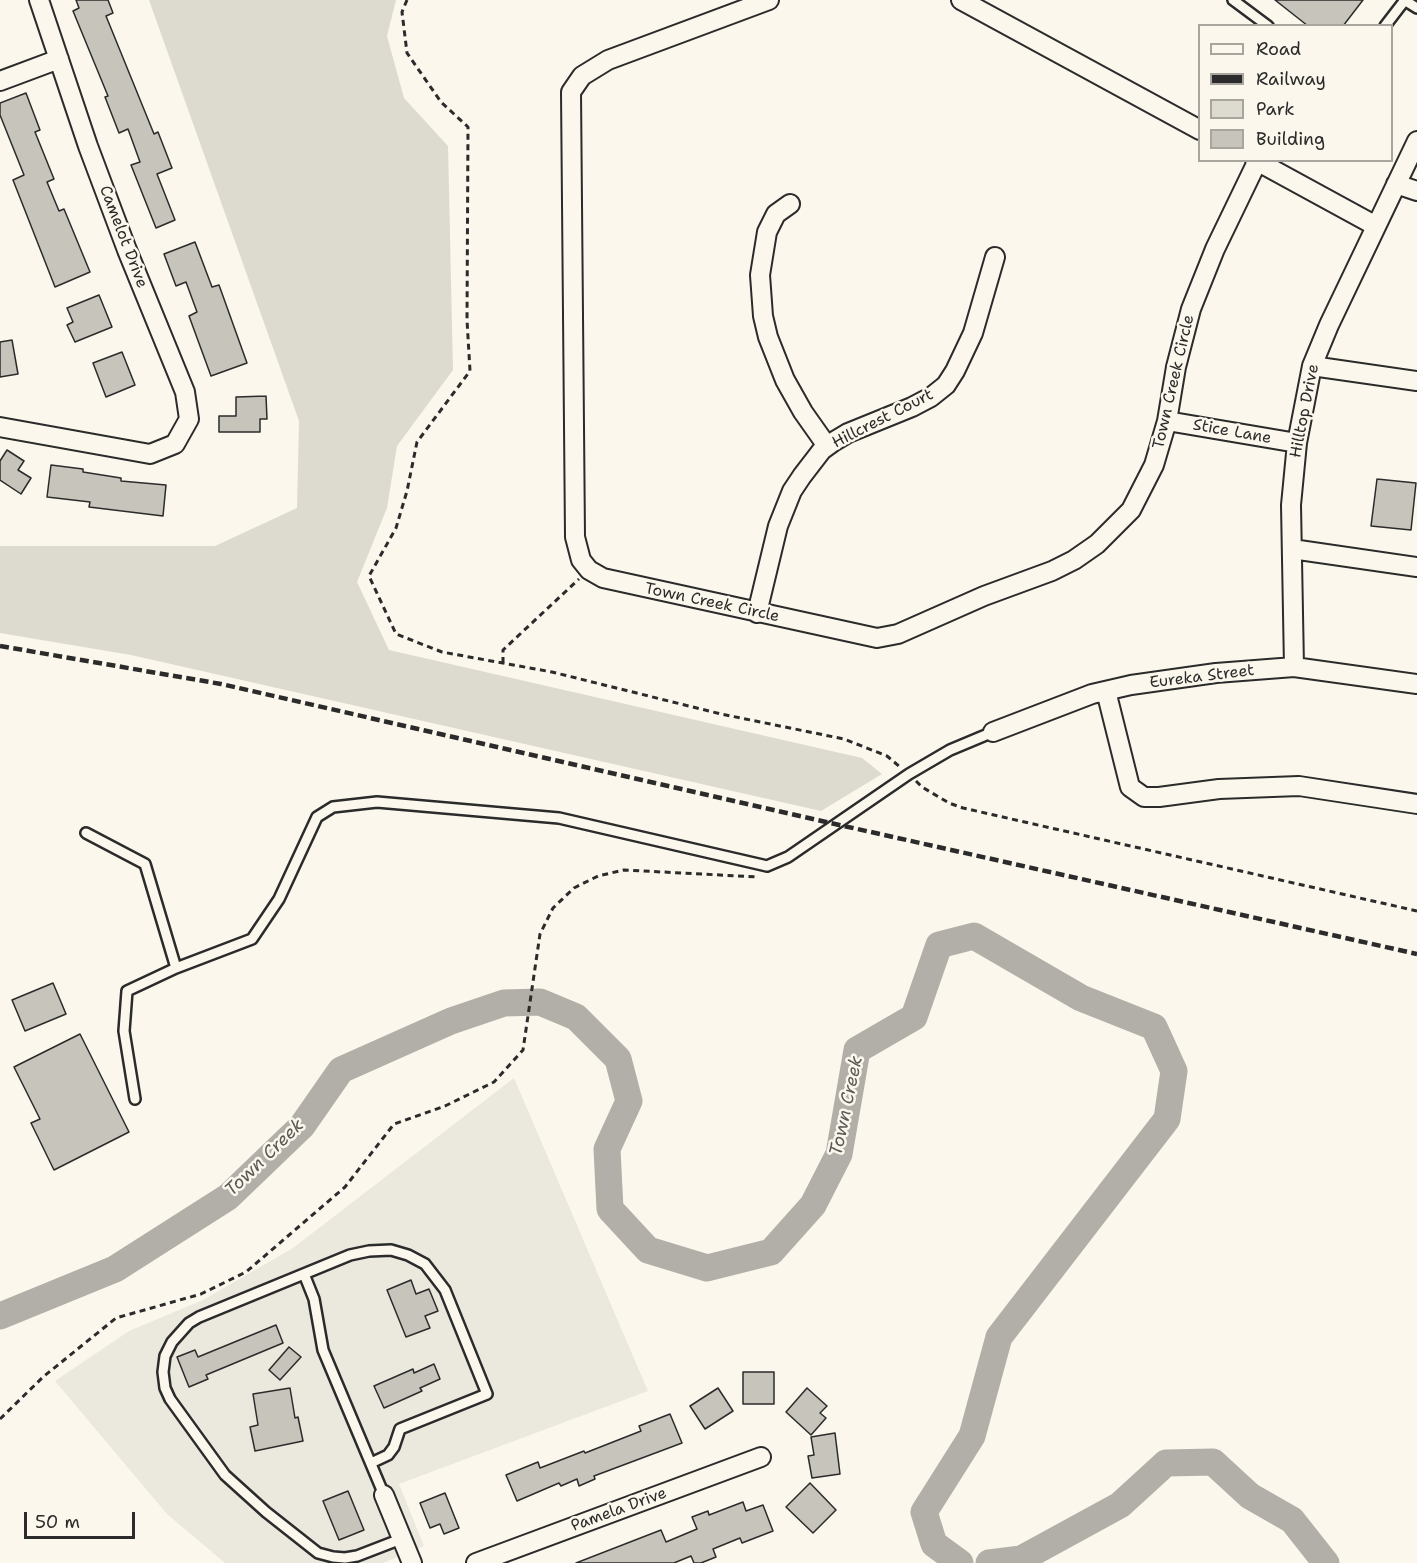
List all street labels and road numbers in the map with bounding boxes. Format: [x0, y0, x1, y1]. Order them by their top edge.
street label: Camelot Drive [95, 183, 151, 291]
street label: Town Creek Circle [1149, 313, 1199, 451]
street label: Hilltop Drive [1286, 362, 1324, 460]
street label: Hillcrest Court [829, 385, 937, 453]
street label: Stice Lane [1191, 416, 1273, 448]
street label: Town Creek Circle [643, 579, 781, 627]
street label: Eureka Street [1149, 661, 1255, 693]
street label: Pamela Drive [569, 1484, 669, 1536]

